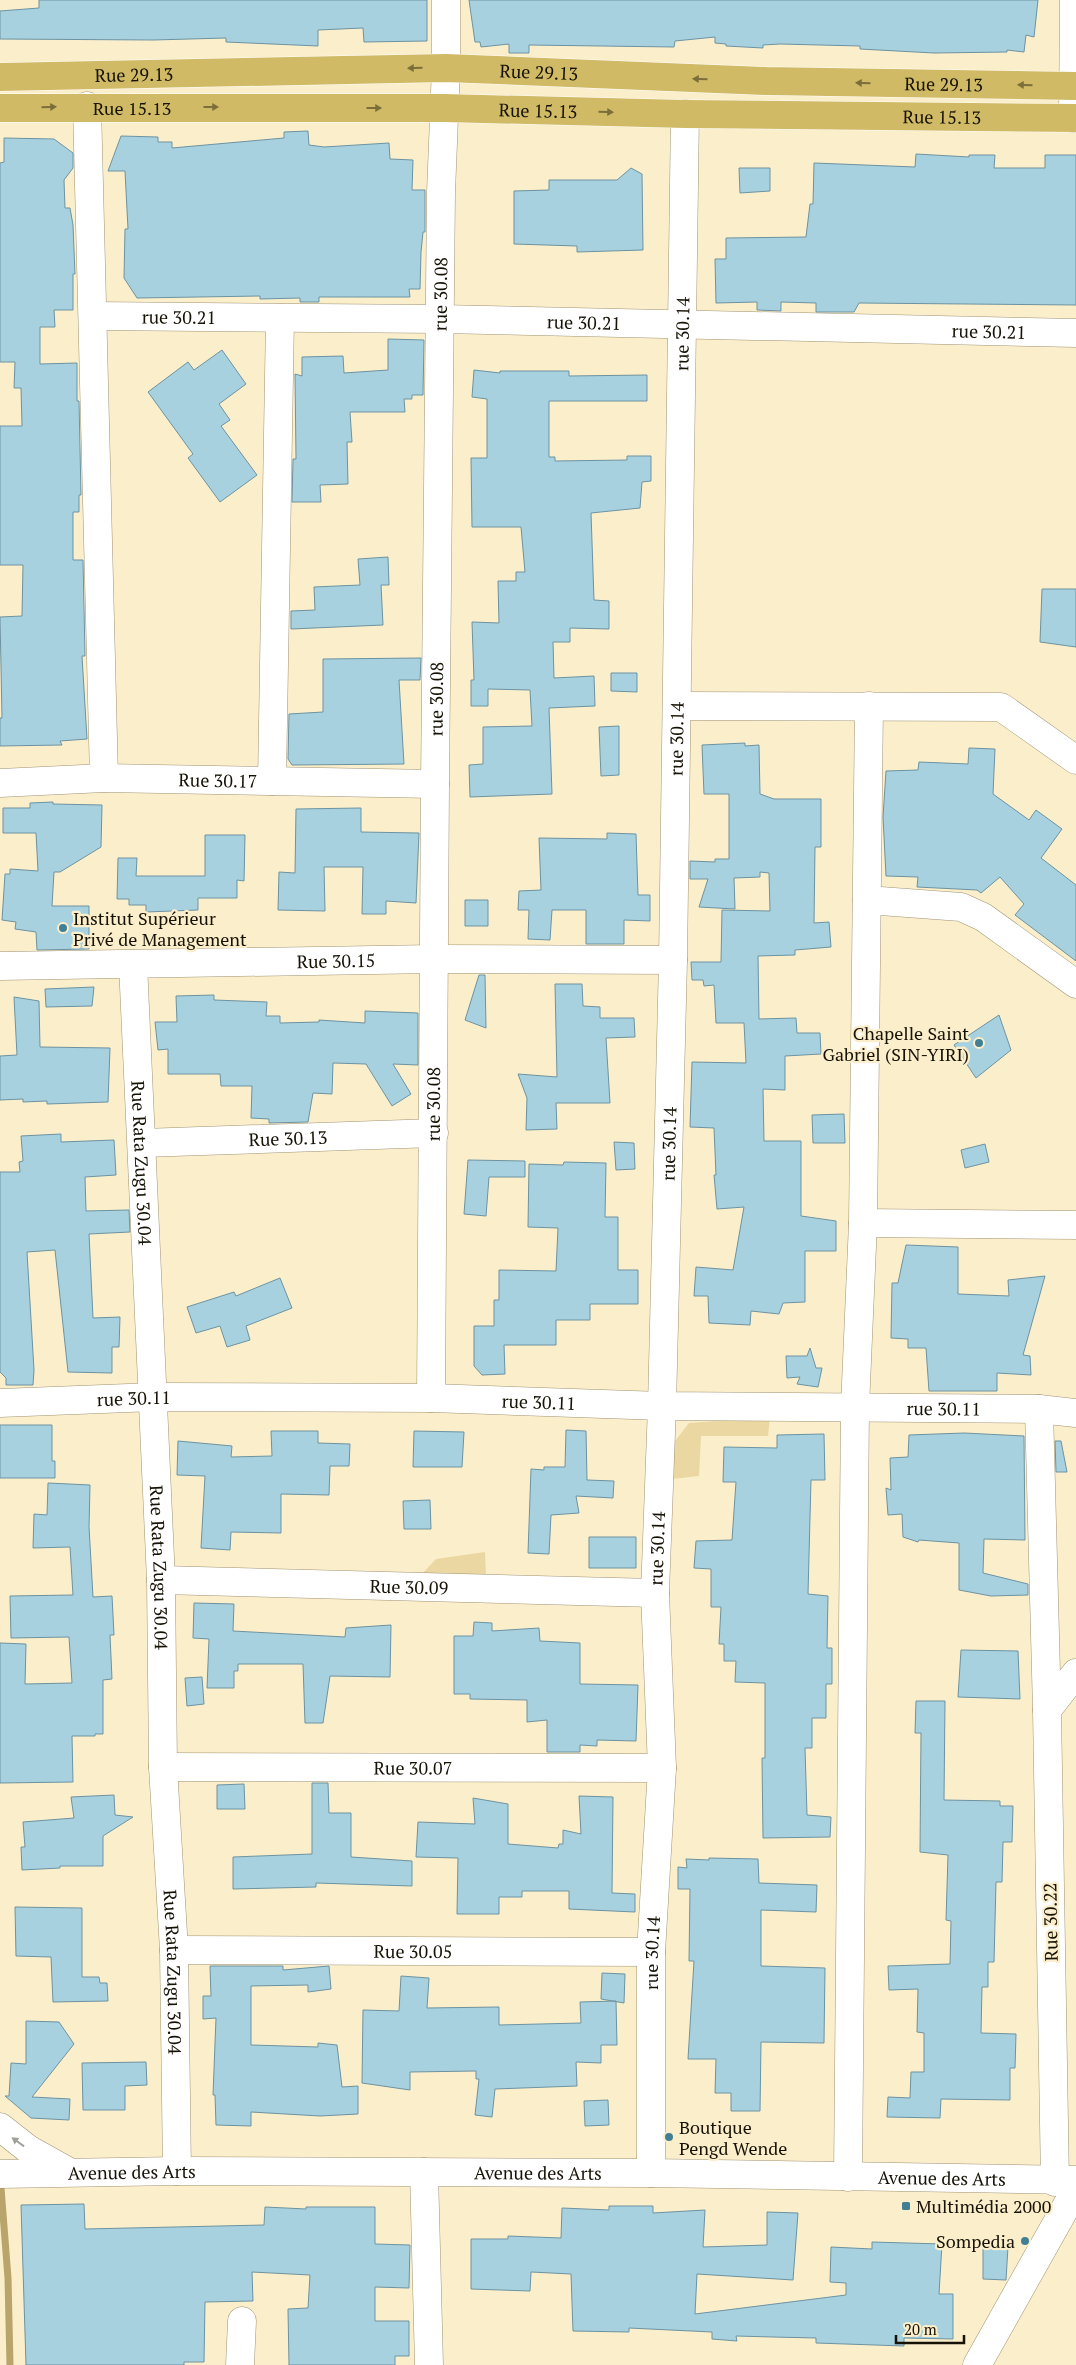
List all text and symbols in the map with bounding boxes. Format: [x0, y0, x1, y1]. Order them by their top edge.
street label: Rue 29.13 [499, 58, 579, 85]
street label: Rue 29.13 [94, 62, 174, 87]
one-way arrow [407, 65, 423, 73]
street label: Rue 29.13 [904, 71, 983, 96]
one-way arrow [692, 74, 708, 82]
one-way arrow [854, 79, 870, 87]
one-way arrow [1017, 81, 1033, 89]
street label: Rue 15.13 [93, 96, 171, 120]
street label: Rue 15.13 [498, 97, 578, 123]
one-way arrow [41, 103, 57, 111]
one-way arrow [203, 103, 219, 111]
one-way arrow [366, 104, 382, 112]
street label: Rue 15.13 [902, 104, 981, 129]
one-way arrow [598, 108, 614, 116]
street label: rue 30.08 [428, 257, 452, 331]
street label: rue 30.14 [669, 296, 694, 371]
street label: rue 30.21 [142, 304, 216, 329]
street label: rue 30.21 [547, 309, 621, 335]
street label: rue 30.21 [952, 318, 1026, 344]
street label: rue 30.08 [423, 662, 448, 736]
street label: rue 30.14 [664, 701, 689, 776]
street label: Rue 30.17 [178, 767, 257, 793]
place label: Institut Supérieur Privé de Management [73, 906, 247, 951]
marker: Institut Supérieur Privé de Management [57, 922, 69, 934]
street label: Rue 30.15 [296, 948, 376, 973]
place label: Chapelle Saint Gabriel (SIN-YIRI) [823, 1021, 969, 1066]
marker: Chapelle Saint Gabriel (SIN-YIRI) [973, 1037, 985, 1049]
street label: rue 30.08 [421, 1067, 445, 1141]
street label: Rue Rata Zugu 30.04 [126, 1080, 158, 1246]
street label: rue 30.14 [656, 1106, 681, 1181]
street label: Rue 30.13 [248, 1125, 328, 1151]
street label: rue 30.11 [96, 1385, 171, 1411]
street label: rue 30.11 [501, 1388, 576, 1415]
street label: rue 30.11 [907, 1396, 981, 1421]
street label: Rue Rata Zugu 30.04 [145, 1484, 174, 1650]
street label: rue 30.14 [643, 1511, 670, 1586]
street label: Rue 30.09 [369, 1573, 449, 1600]
street label: Rue 30.07 [374, 1755, 452, 1780]
street label: Rue 30.22 [1037, 1882, 1063, 1962]
street label: Rue Rata Zugu 30.04 [158, 1889, 187, 2055]
street label: rue 30.14 [639, 1915, 665, 1990]
street label: Rue 30.05 [374, 1939, 452, 1963]
place label: Boutique Pengd Wende [679, 2115, 787, 2160]
marker: Boutique Pengd Wende [663, 2131, 675, 2143]
one-way arrow [11, 2137, 25, 2147]
street label: Avenue des Arts [68, 2159, 196, 2185]
street label: Avenue des Arts [474, 2160, 602, 2185]
street label: Avenue des Arts [878, 2165, 1006, 2191]
place label: Multimédia 2000 [916, 2194, 1051, 2218]
marker: Multimédia 2000 [900, 2200, 912, 2212]
place label: Sompedia [936, 2229, 1015, 2253]
marker: Sompedia [1019, 2235, 1031, 2247]
scale bar [896, 2312, 964, 2344]
text: 20 m [904, 2319, 937, 2339]

